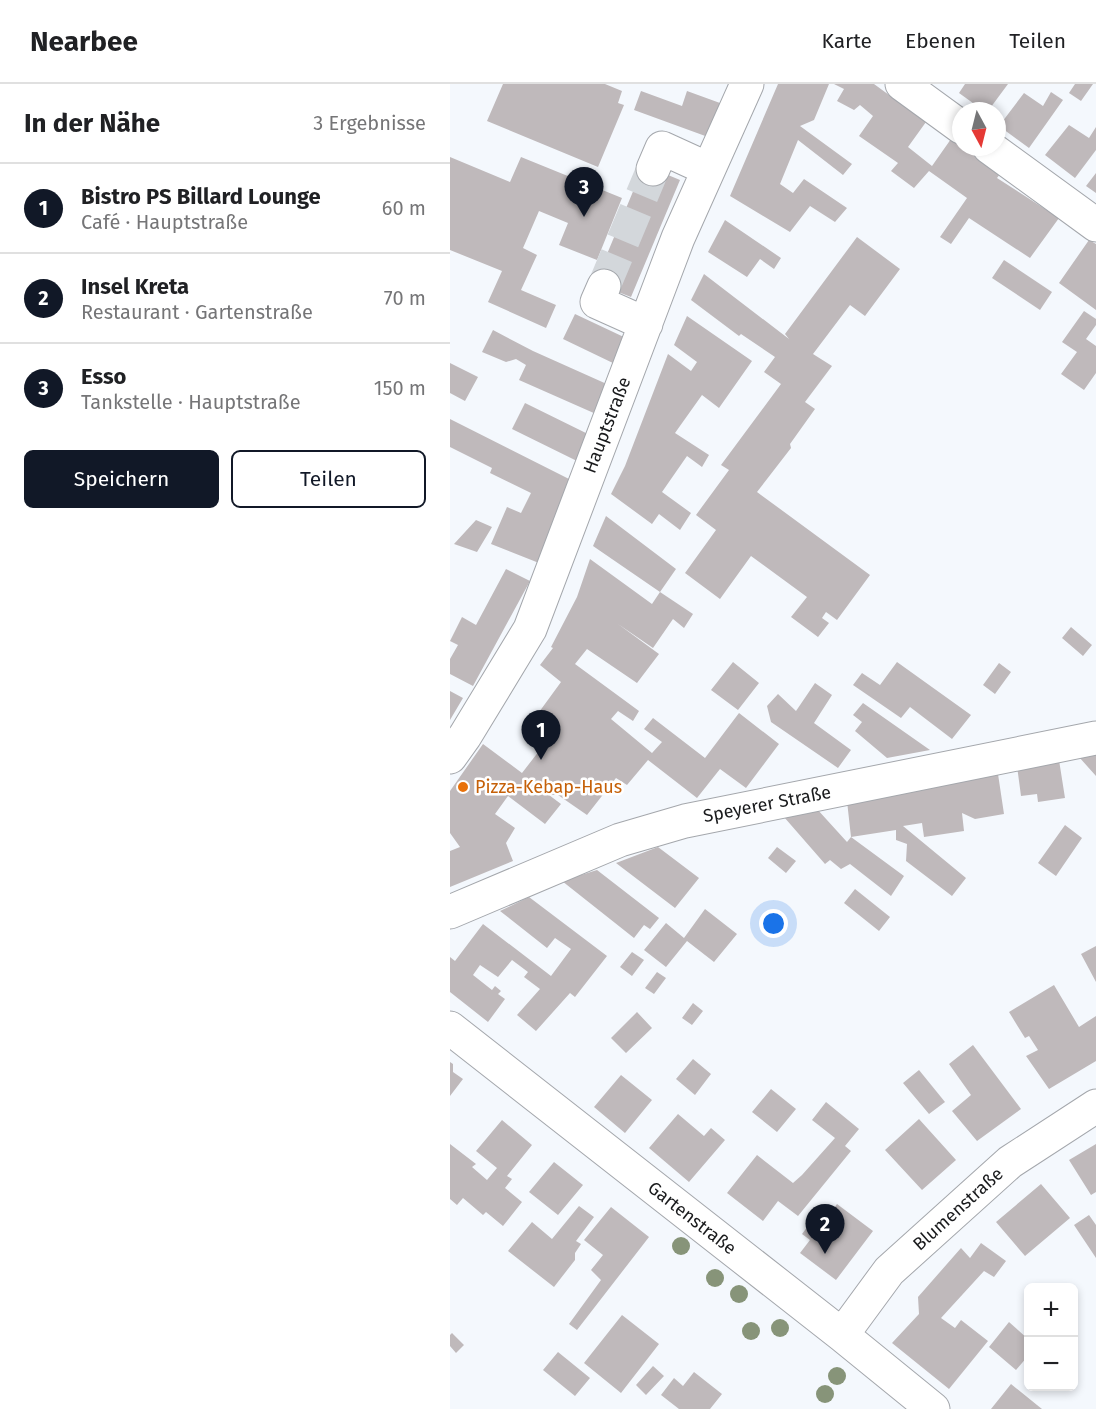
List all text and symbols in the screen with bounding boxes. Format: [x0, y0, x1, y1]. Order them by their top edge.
text: Nearbee [30, 25, 138, 58]
text: Karte [821, 28, 872, 54]
text: Ebenen [905, 28, 976, 54]
text: Teilen [1009, 28, 1066, 54]
north arrow [952, 102, 1006, 156]
text: In der Nähe [24, 108, 160, 139]
text: 3 Ergebnisse [313, 111, 426, 135]
pin: 3 [564, 168, 604, 217]
text: Bistro PS Billard Lounge [81, 183, 321, 210]
text: 1 [39, 196, 48, 220]
text: 60 m [382, 196, 426, 220]
text: Café · Hauptstraße [81, 210, 248, 234]
text: Insel Kreta [81, 273, 189, 300]
text: 2 [38, 286, 49, 310]
text: 70 m [384, 286, 426, 310]
text: Restaurant · Gartenstraße [81, 300, 313, 324]
text: Esso [81, 363, 126, 390]
street label: Hauptstraße [579, 374, 635, 476]
text: 3 [38, 376, 49, 400]
text: 150 m [374, 376, 426, 400]
text: Tankstelle · Hauptstraße [81, 390, 301, 414]
button: Speichern [24, 450, 219, 508]
button: Teilen [231, 450, 426, 508]
pin: 1 [522, 710, 560, 760]
place label: Pizza-Kebap-Haus [475, 776, 622, 798]
marker: Pizza-Kebap-Haus [456, 780, 470, 794]
street label: Speyerer Straße [701, 781, 833, 827]
your location [759, 909, 788, 938]
street label: Blumenstraße [908, 1163, 1008, 1255]
street label: Gartenstraße [643, 1177, 741, 1259]
pin: 2 [806, 1204, 844, 1254]
map controls [1024, 1283, 1078, 1391]
button: + [1024, 1283, 1078, 1337]
button: − [1024, 1337, 1078, 1391]

